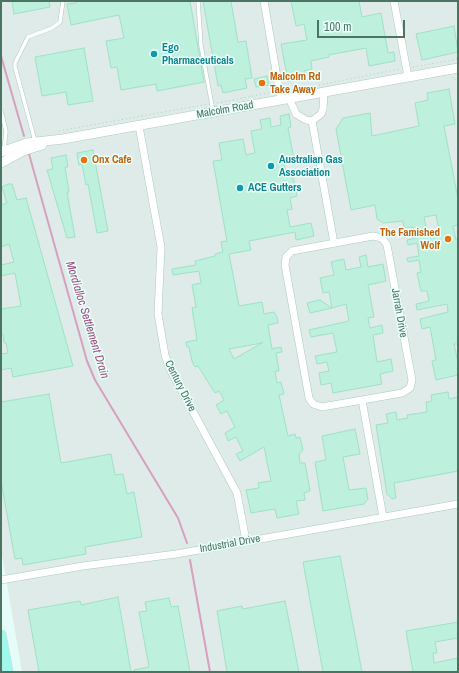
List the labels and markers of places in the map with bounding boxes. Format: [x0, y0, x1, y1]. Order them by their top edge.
place label: Ego Pharmaceuticals [162, 41, 234, 67]
marker: Ego Pharmaceuticals [149, 49, 159, 59]
place label: Malcolm Rd Take Away [270, 70, 321, 96]
marker: Malcolm Rd Take Away [257, 78, 267, 88]
place label: Onx Cafe [92, 153, 132, 167]
place label: Australian Gas Association [279, 153, 343, 179]
marker: Onx Cafe [79, 155, 89, 165]
marker: Australian Gas Association [266, 161, 276, 171]
place label: ACE Gutters [248, 181, 302, 195]
marker: ACE Gutters [235, 183, 245, 193]
place label: The Famished Wolf [380, 226, 440, 252]
marker: The Famished Wolf [443, 234, 453, 244]

